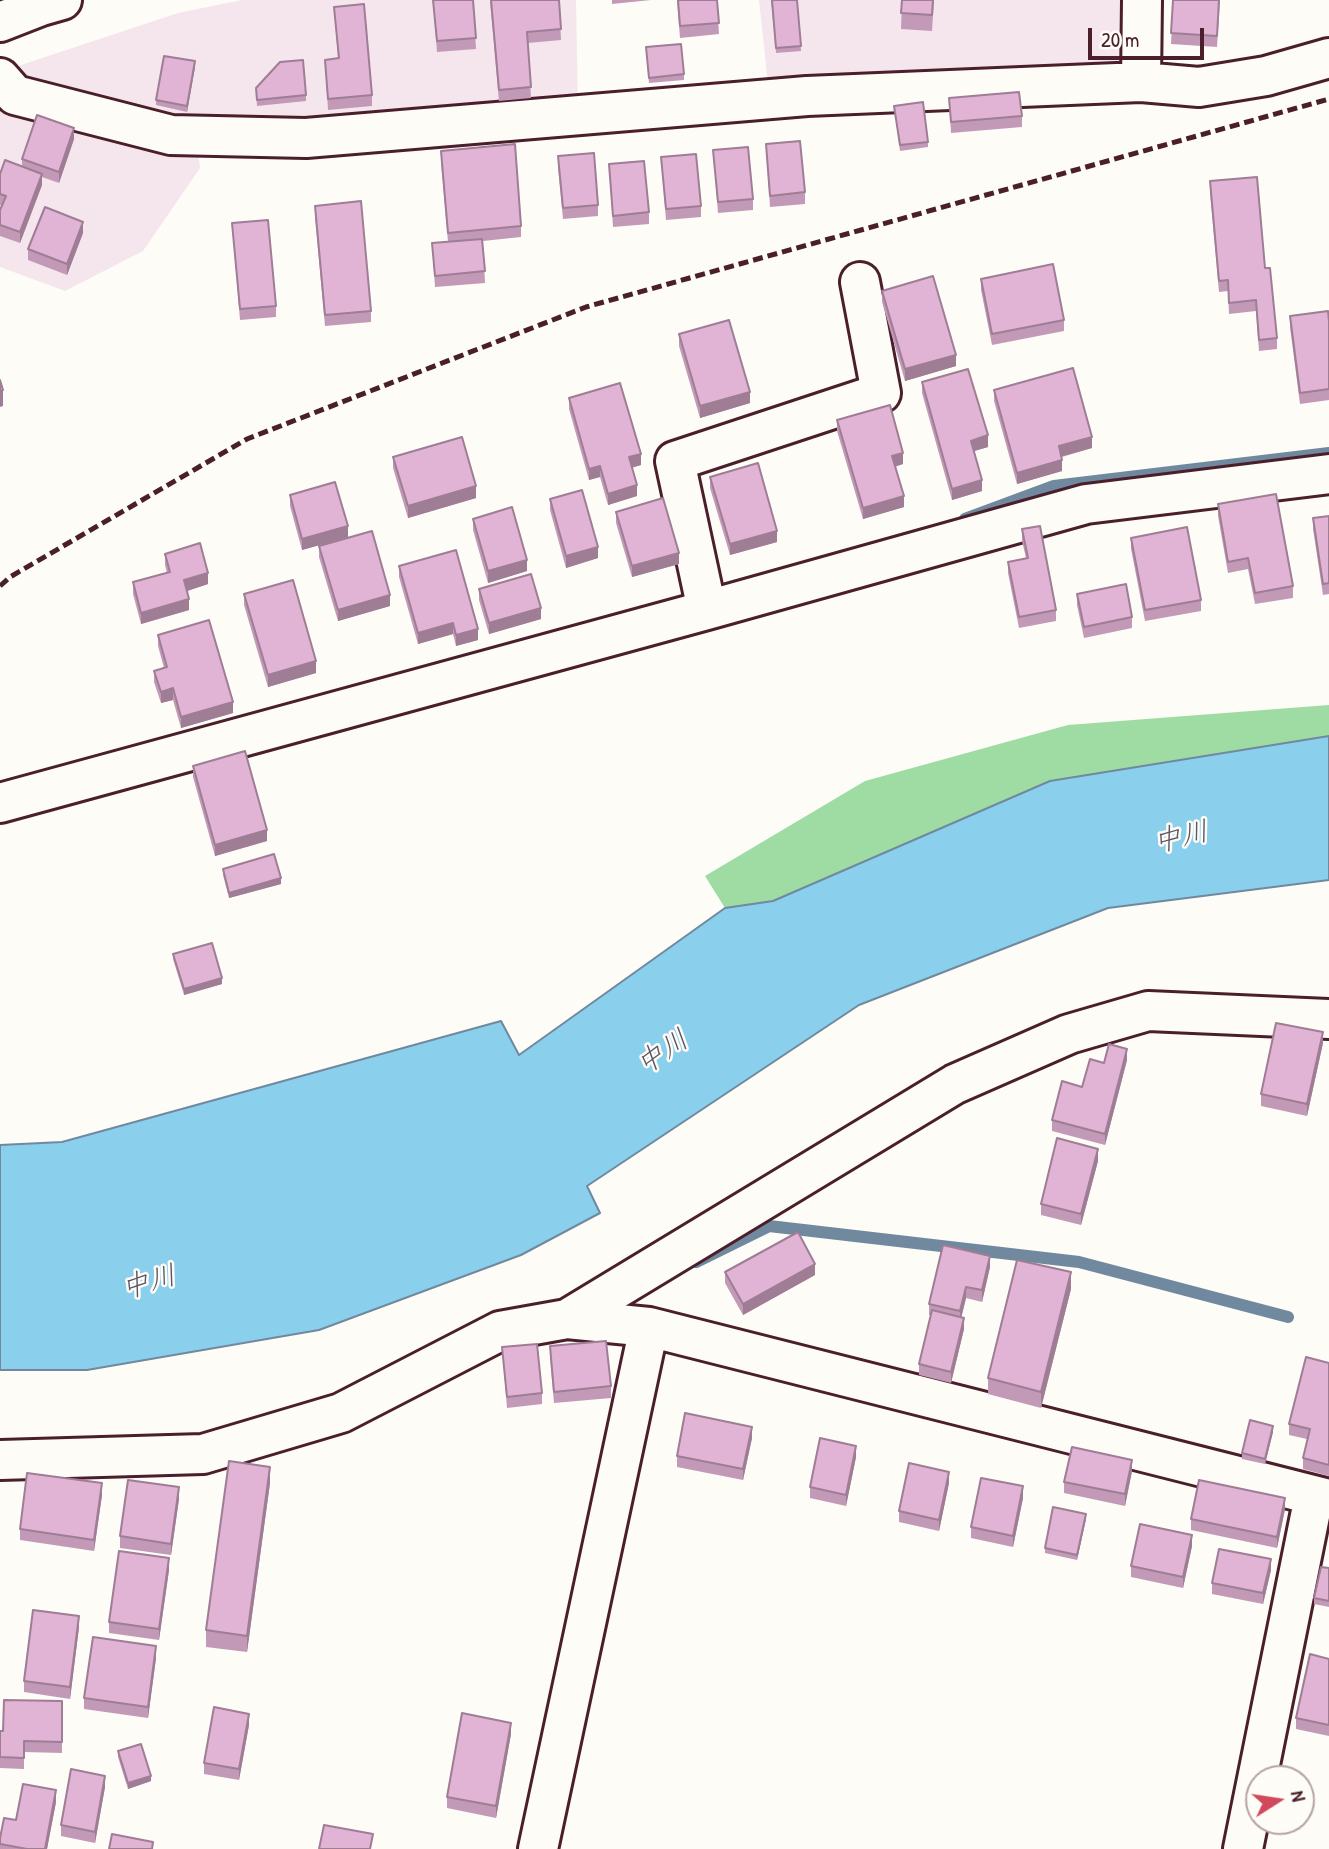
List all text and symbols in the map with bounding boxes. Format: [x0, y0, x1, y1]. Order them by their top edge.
scale bar [1091, 14, 1206, 58]
text: 20 m [1101, 25, 1139, 54]
water label: 中川 [1150, 815, 1212, 861]
water label: 中川 [630, 1023, 696, 1083]
water label: 中川 [117, 1259, 181, 1307]
north arrow [1245, 1765, 1315, 1835]
text: N [1285, 1788, 1312, 1804]

